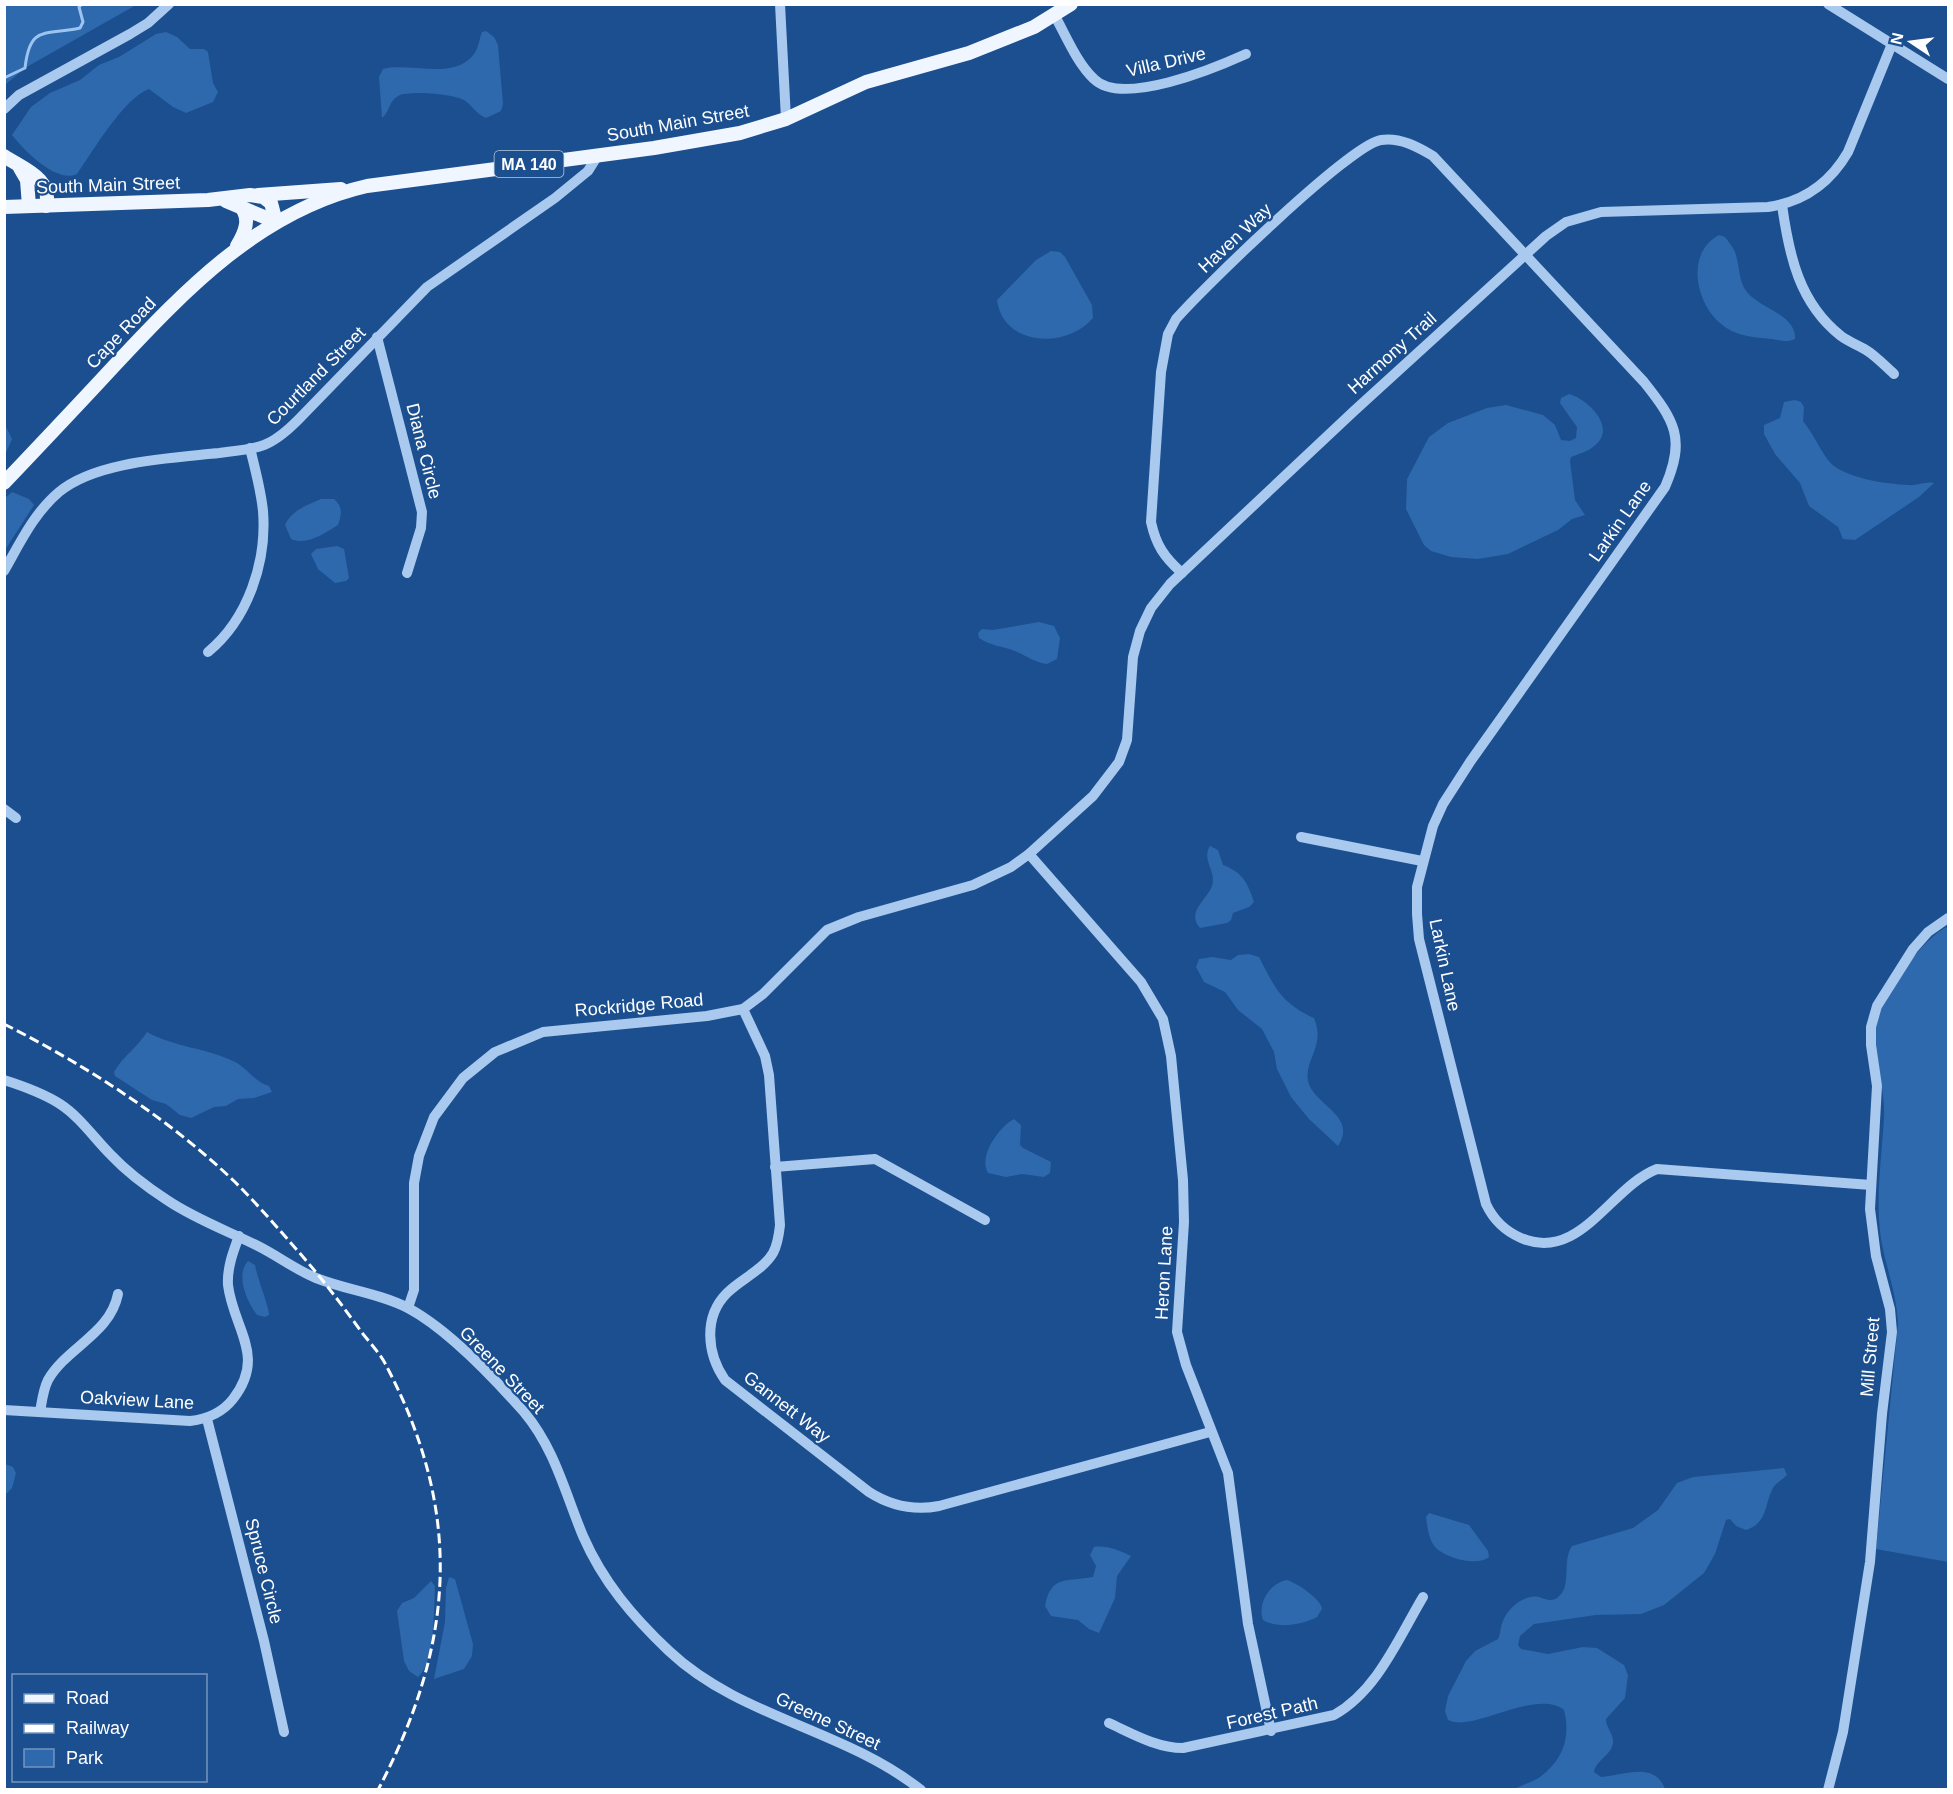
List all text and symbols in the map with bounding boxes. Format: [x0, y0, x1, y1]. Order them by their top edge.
north arrow [1881, 12, 1941, 72]
text: N [1887, 31, 1906, 46]
street label: Villa Drive [1124, 43, 1208, 81]
street label: South Main Street [605, 101, 751, 145]
road number: MA 140 [494, 151, 564, 177]
street label: South Main Street [36, 172, 180, 198]
street label: Haven Way [1194, 199, 1276, 277]
street label: Cape Road [82, 293, 160, 373]
street label: Harmony Trail [1344, 308, 1440, 398]
street label: Courtland Street [263, 323, 369, 429]
street label: Diana Circle [402, 401, 446, 501]
street label: Larkin Lane [1585, 477, 1655, 565]
street label: Larkin Lane [1425, 917, 1465, 1013]
street label: Rockridge Road [574, 989, 704, 1021]
street label: Heron Lane [1152, 1226, 1176, 1320]
street label: Mill Street [1857, 1316, 1883, 1398]
street label: Greene Street [456, 1322, 548, 1418]
street label: Gannett Way [740, 1367, 834, 1447]
street label: Oakview Lane [80, 1387, 194, 1413]
street label: Spruce Circle [241, 1516, 287, 1626]
legend [12, 1674, 207, 1782]
text: Road [66, 1688, 109, 1708]
street label: Greene Street [773, 1688, 883, 1754]
street label: Forest Path [1224, 1693, 1320, 1733]
text: Railway [66, 1718, 129, 1738]
text: Park [66, 1748, 104, 1768]

